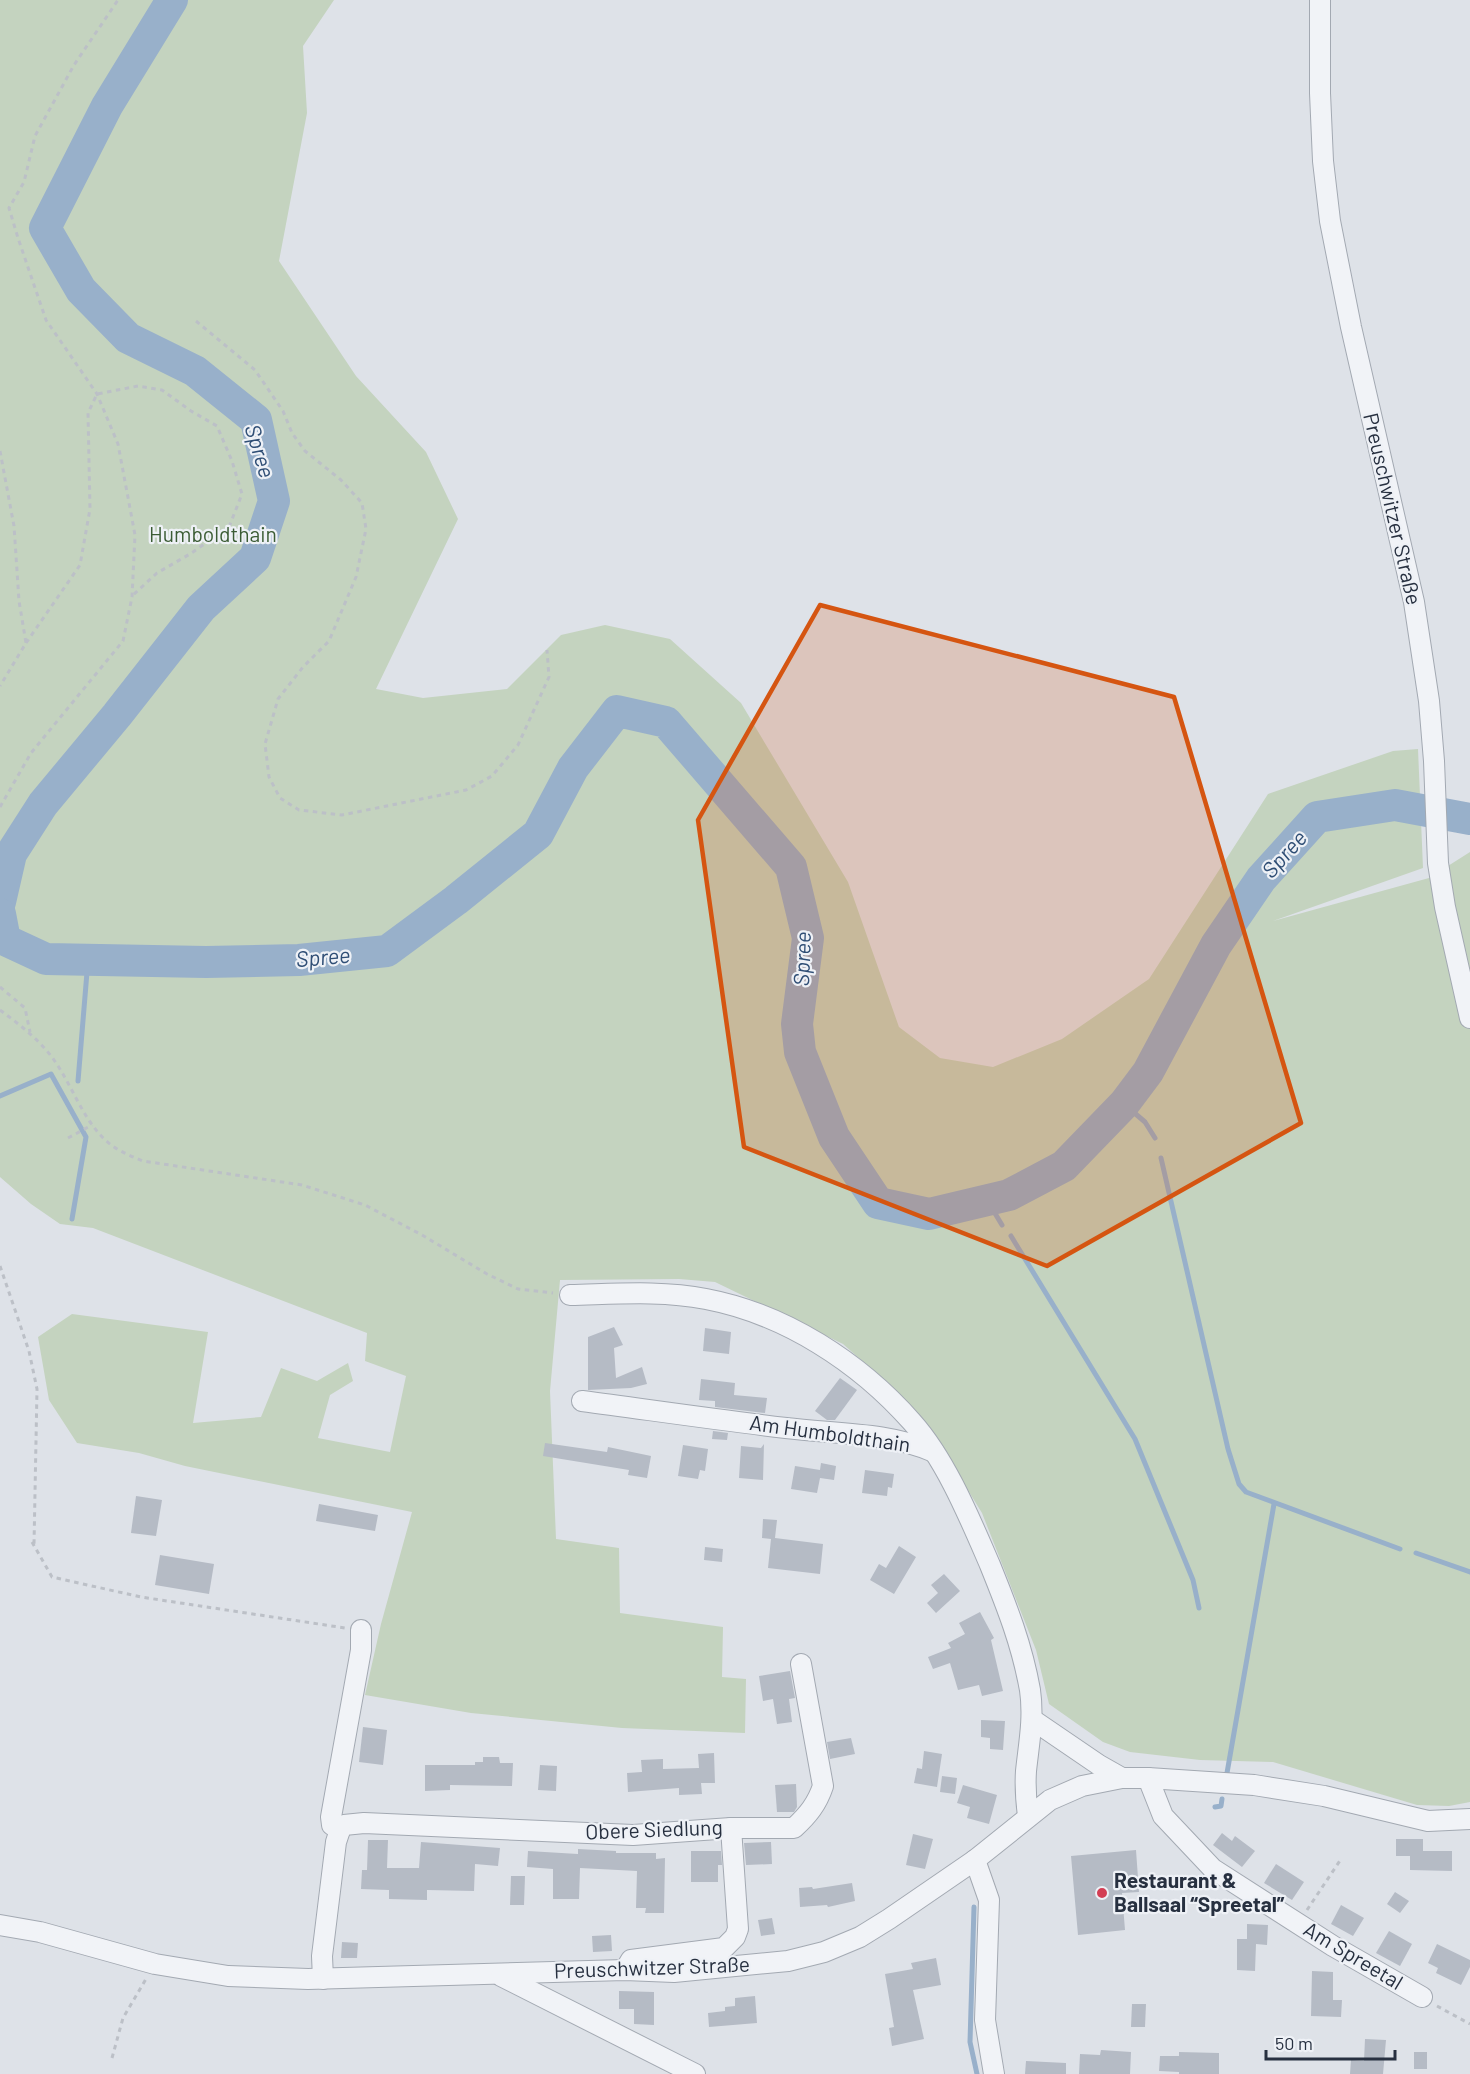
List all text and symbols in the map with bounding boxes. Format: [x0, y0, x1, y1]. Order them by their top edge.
street label: Preuschwitzer Straße [1359, 410, 1428, 607]
water label: Spree [241, 421, 281, 481]
park label: Humboldthain [149, 521, 277, 546]
water label: Spree [1255, 824, 1311, 882]
water label: Spree [787, 931, 815, 987]
water label: Spree [295, 941, 351, 971]
street label: Am Humboldthain [748, 1409, 912, 1456]
street label: Obere Siedlung [585, 1814, 723, 1843]
place label: Restaurant & Ballsaal “Spreetal” [1114, 1867, 1285, 1916]
marker: Restaurant & Ballsaal “Spreetal” [1095, 1886, 1109, 1900]
street label: Am Spreetal [1300, 1915, 1408, 1994]
street label: Preuschwitzer Straße [553, 1951, 750, 1982]
scale bar [1266, 2023, 1395, 2061]
text: 50 m [1275, 2032, 1313, 2054]

